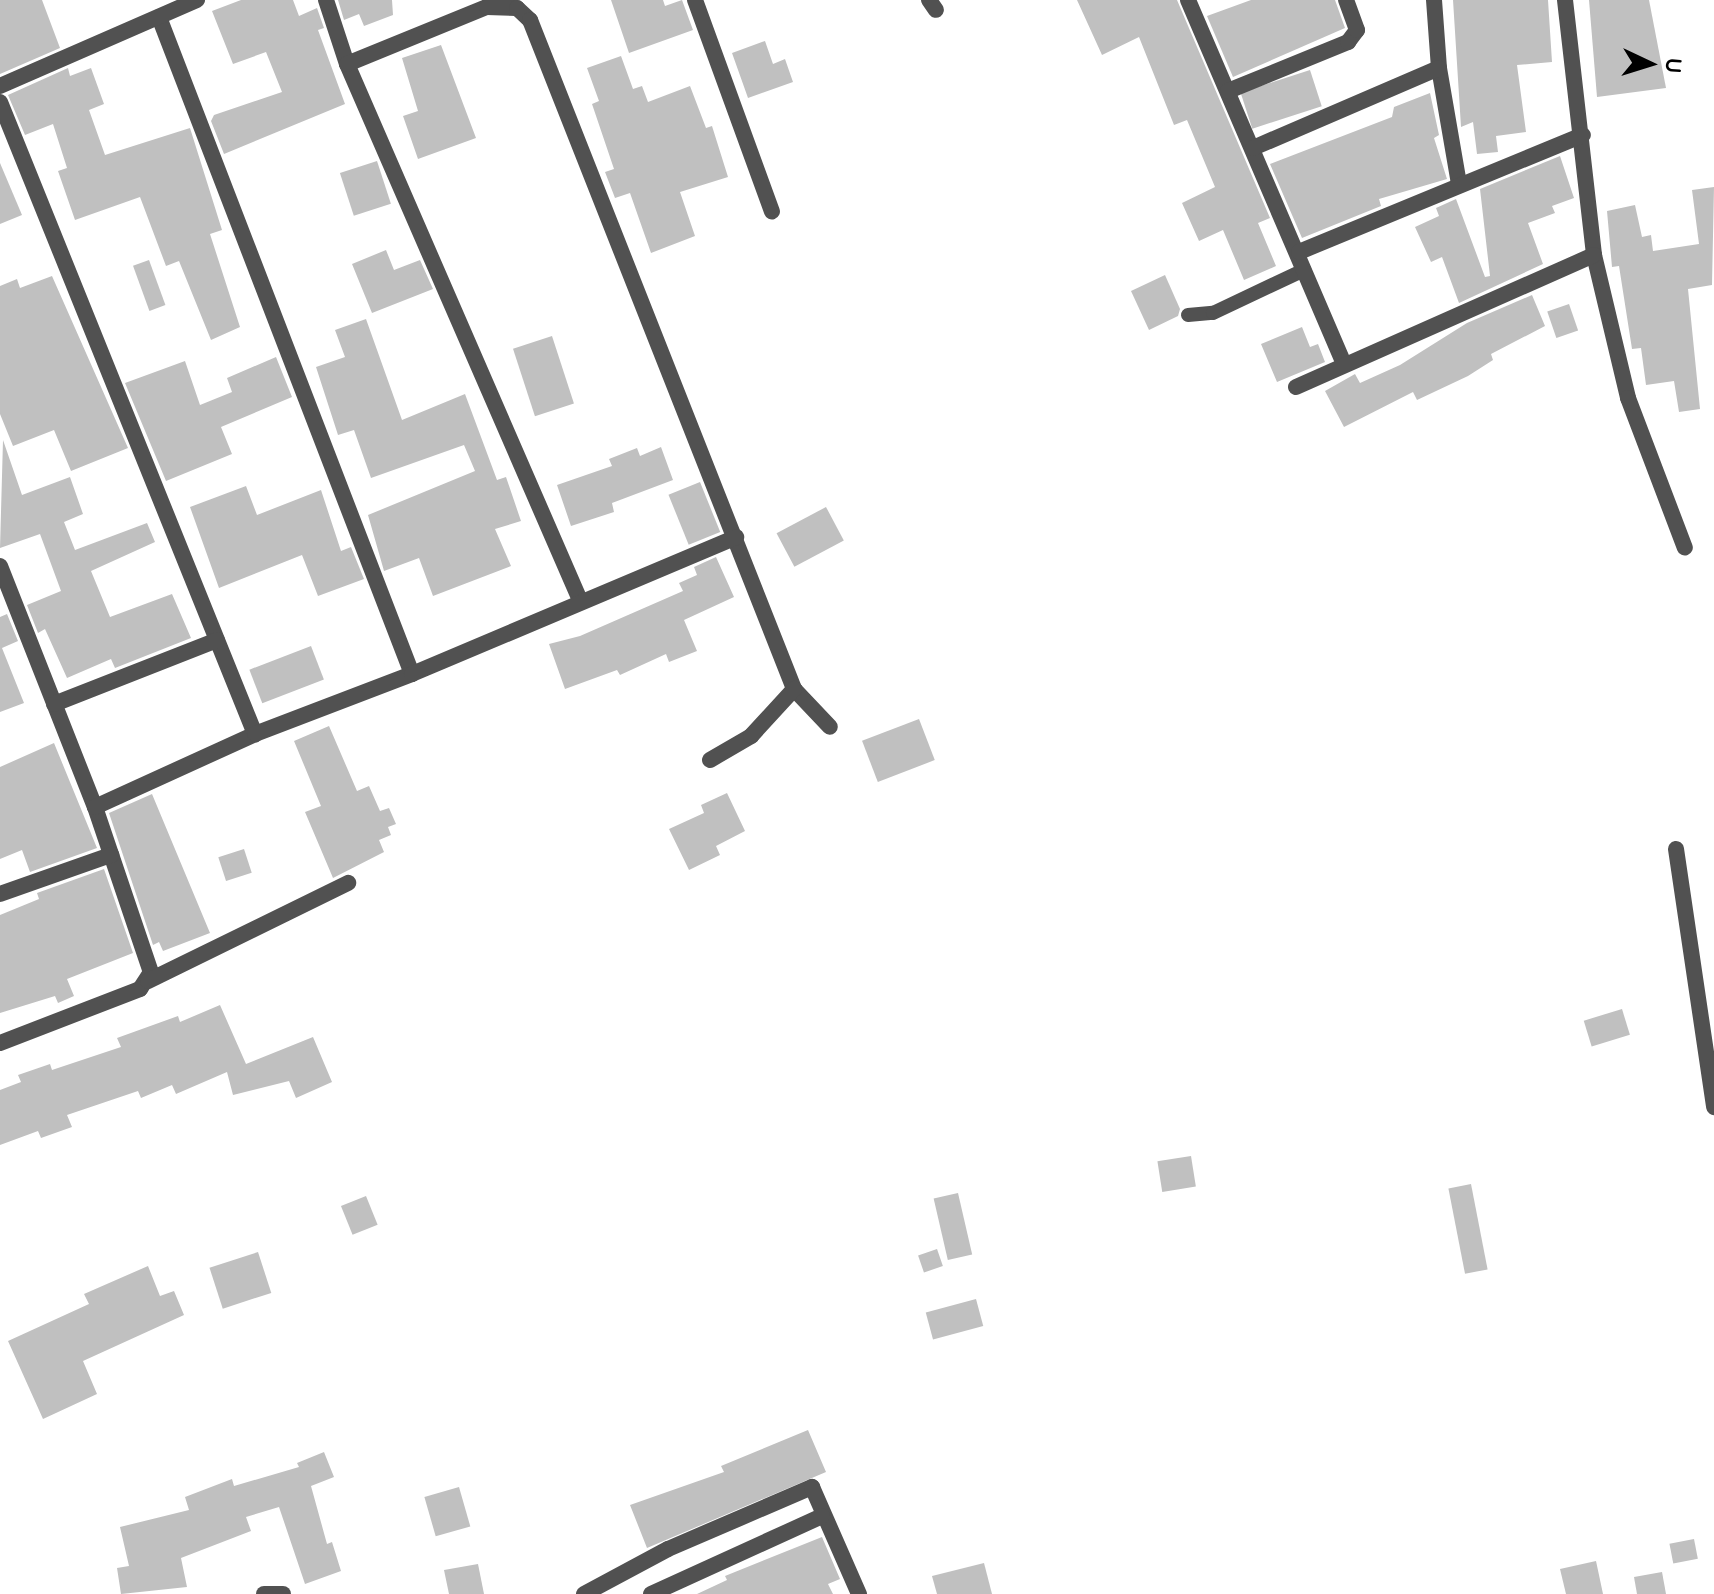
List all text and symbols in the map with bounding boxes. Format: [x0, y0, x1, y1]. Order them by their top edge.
north arrow [1610, 24, 1690, 104]
text: U [1659, 57, 1688, 74]

